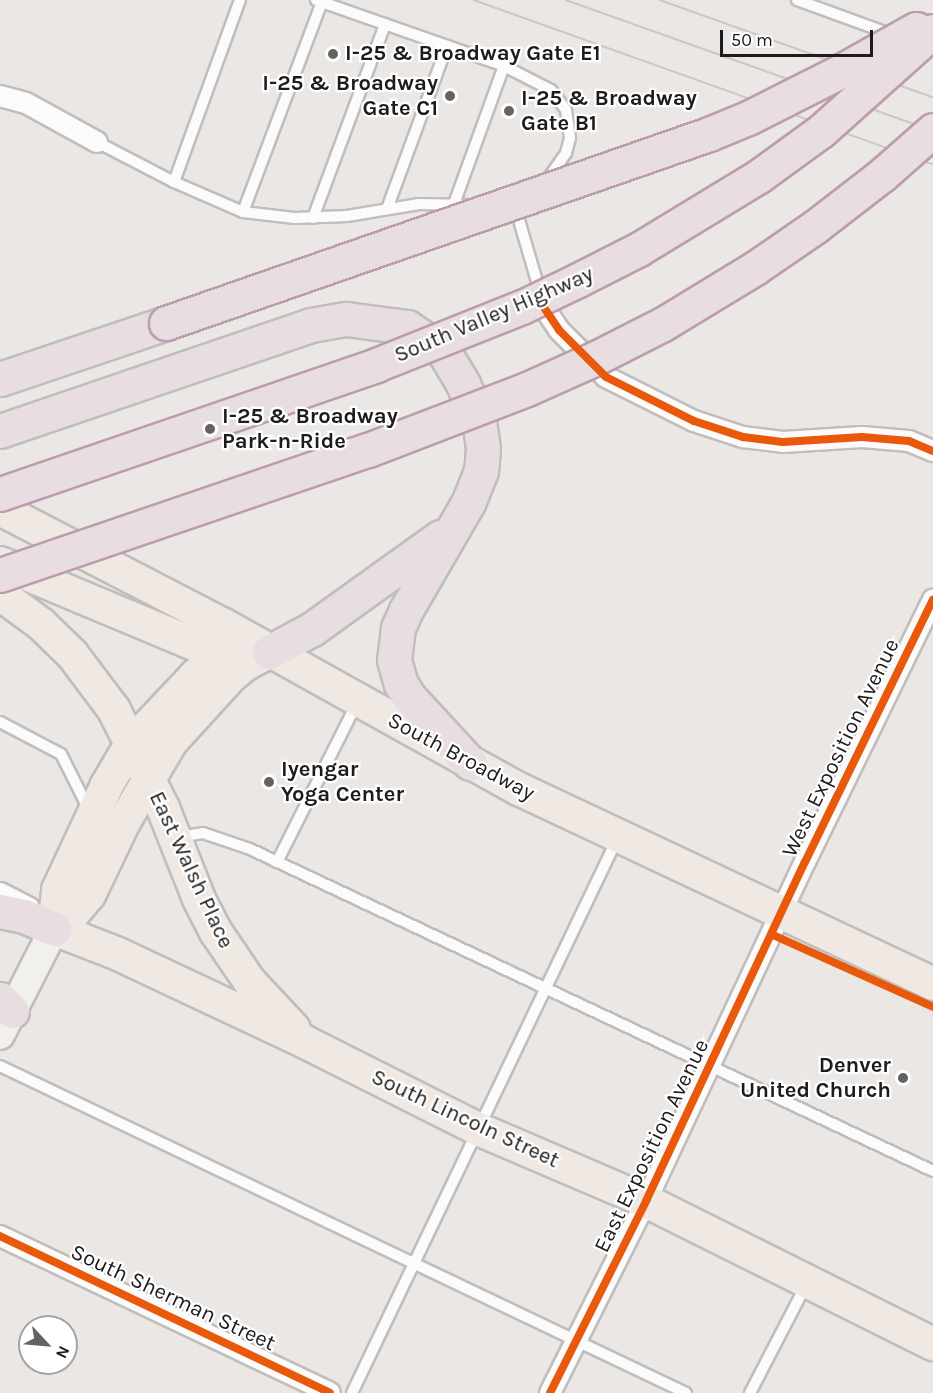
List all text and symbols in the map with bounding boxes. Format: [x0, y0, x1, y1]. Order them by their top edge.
scale bar [723, 18, 876, 56]
text: 50 m [731, 29, 773, 51]
place label: I-25 & Broadway Gate E1 [345, 41, 601, 67]
marker: I-25 & Broadway Gate E1 [326, 47, 340, 61]
place label: I-25 & Broadway Gate C1 [262, 70, 438, 122]
place label: I-25 & Broadway Gate B1 [521, 85, 697, 136]
marker: I-25 & Broadway Gate C1 [443, 89, 457, 103]
marker: I-25 & Broadway Gate B1 [502, 104, 516, 118]
street label: South Valley Highway [391, 261, 597, 369]
place label: I-25 & Broadway Park-n-Ride [222, 403, 398, 454]
marker: I-25 & Broadway Park-n-Ride [203, 422, 217, 436]
street label: West Exposition Avenue [777, 634, 905, 862]
street label: South Broadway [383, 707, 539, 807]
place label: Iyengar Yoga Center [281, 756, 404, 807]
marker: Iyengar Yoga Center [262, 775, 276, 789]
street label: East Walsh Place [143, 787, 239, 953]
street label: East Exposition Avenue [589, 1035, 715, 1257]
place label: Denver United Church [740, 1052, 891, 1104]
street label: South Lincoln Street [367, 1064, 563, 1174]
marker: Denver United Church [896, 1071, 910, 1085]
street label: South Sherman Street [66, 1239, 280, 1357]
north arrow [18, 1315, 78, 1375]
text: N [52, 1343, 74, 1362]

